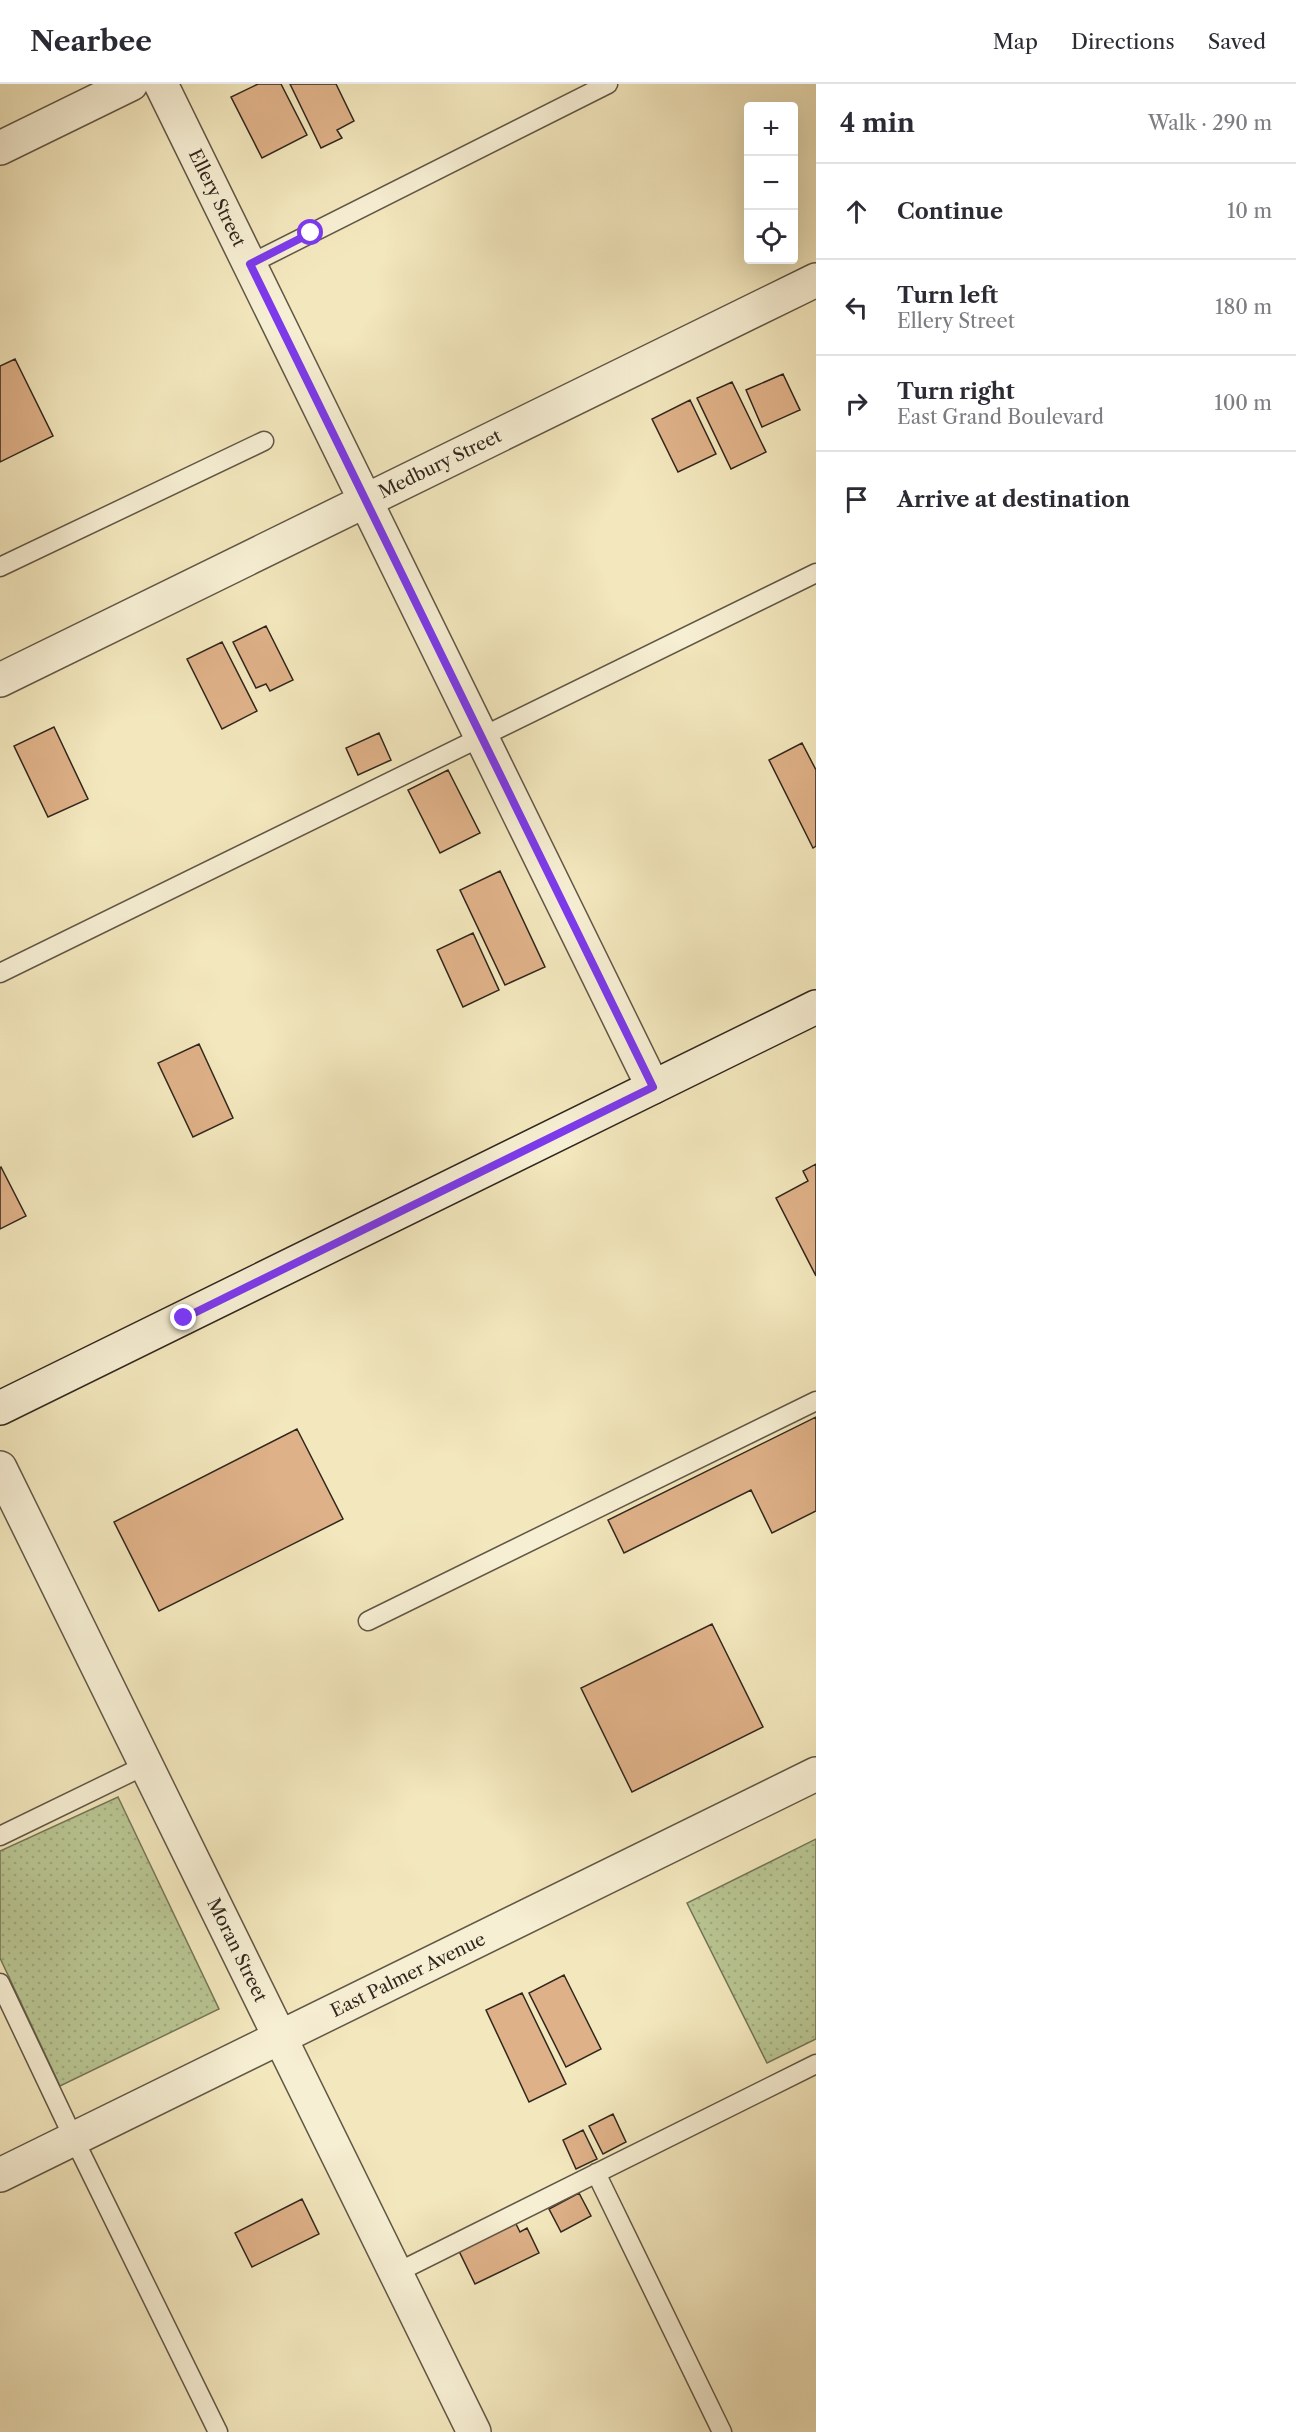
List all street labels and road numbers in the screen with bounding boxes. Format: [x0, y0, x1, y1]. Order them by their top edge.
street label: Ellery Street [184, 146, 250, 251]
street label: Medbury Street [375, 425, 505, 503]
street label: Moran Street [202, 1894, 272, 2006]
street label: East Palmer Avenue [327, 1928, 489, 2022]

